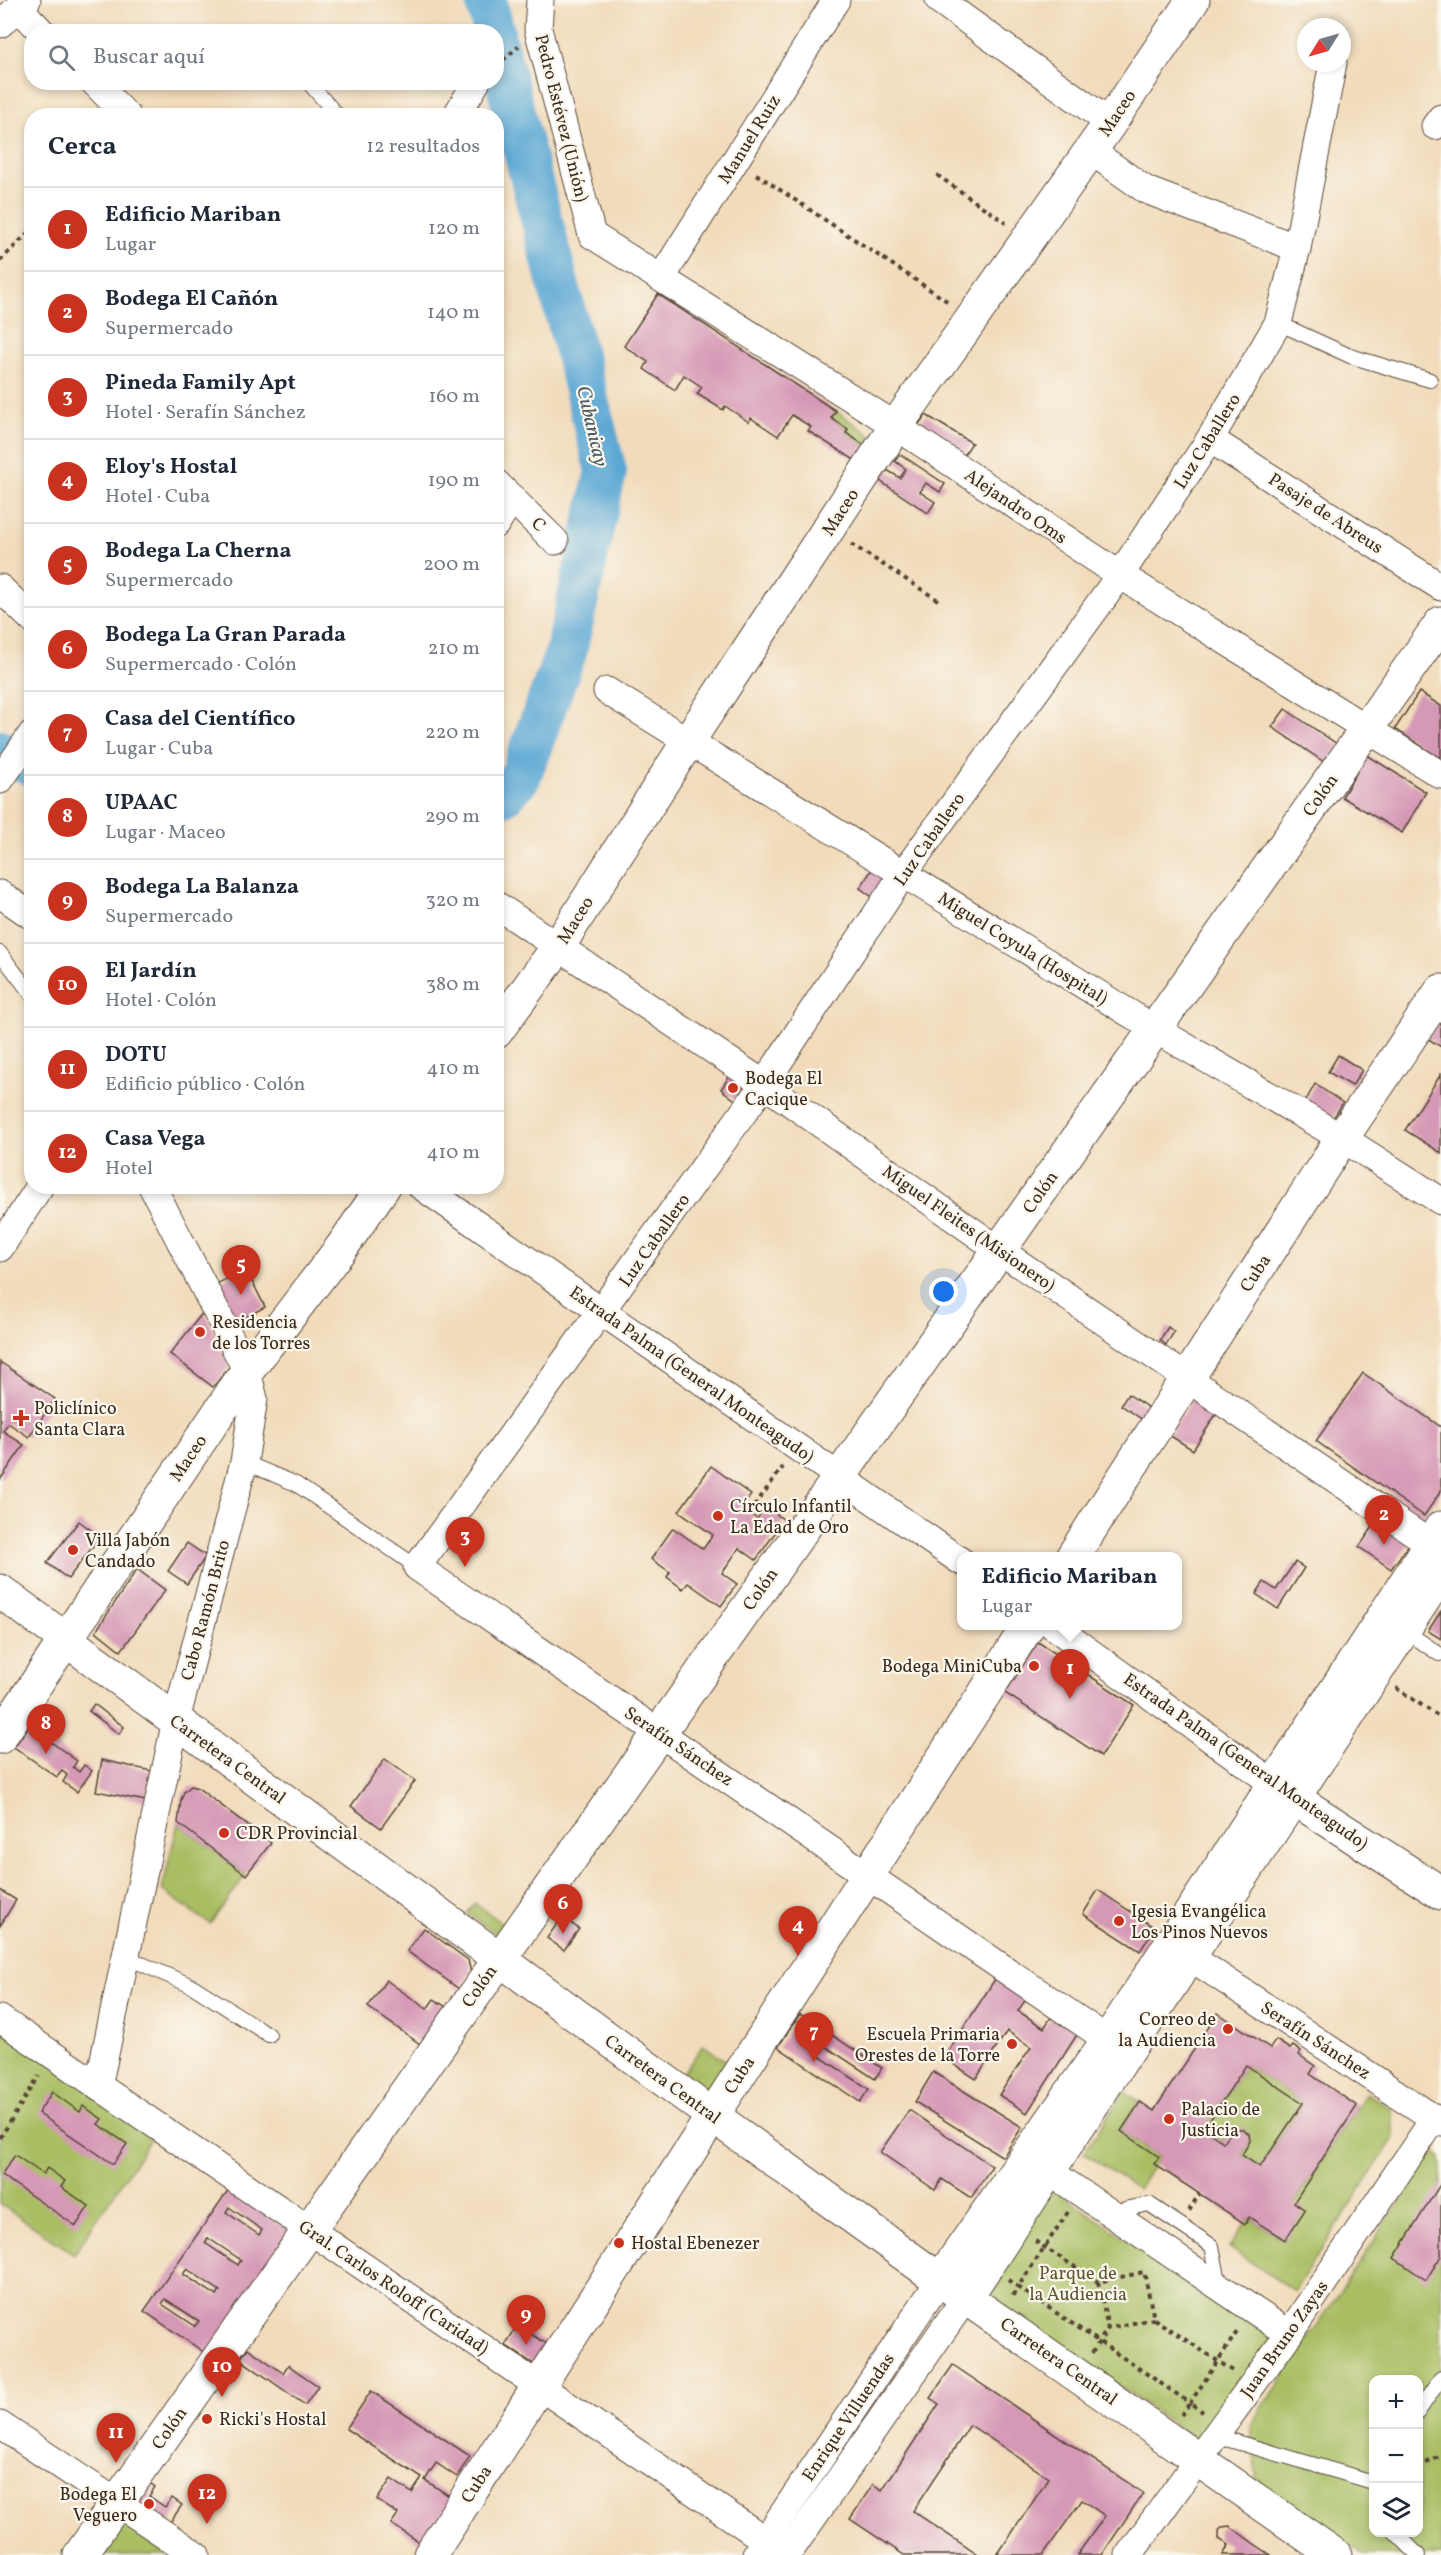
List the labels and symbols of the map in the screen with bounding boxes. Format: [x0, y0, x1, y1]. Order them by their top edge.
north arrow [1297, 18, 1351, 72]
street label: Pedro Estévez (Unión) [528, 32, 593, 205]
street label: Maceo [1093, 85, 1143, 142]
street label: Manuel Ruiz [713, 90, 788, 189]
water label: Cubanicay [568, 383, 614, 470]
street label: Luz Caballero [1169, 389, 1248, 495]
street label: Alejandro Oms [959, 464, 1072, 551]
street label: Pasaje de Abreus [1263, 468, 1387, 561]
street label: Maceo [817, 484, 866, 541]
street label: C [525, 512, 551, 538]
street label: Colón [1298, 769, 1345, 822]
street label: Luz Caballero [889, 788, 972, 892]
street label: Miguel Coyula (Hospital) [933, 887, 1112, 1012]
street label: Maceo [552, 892, 601, 949]
place label: Bodega El Cacique [745, 1067, 822, 1113]
marker: Bodega El Cacique [726, 1081, 740, 1095]
street label: Miguel Fleites (Misionero) [877, 1160, 1060, 1299]
street label: Colón [1018, 1166, 1065, 1219]
street label: Luz Caballero [614, 1189, 697, 1293]
pin: 5 [222, 1246, 260, 1295]
street label: Cuba [1235, 1250, 1278, 1298]
your location [929, 1277, 958, 1306]
street label: Estrada Palma (General Monteagudo) [564, 1281, 819, 1470]
place label: Residencia de los Torres [212, 1311, 310, 1357]
marker: Residencia de los Torres [193, 1325, 207, 1339]
place label: Policlínico Santa Clara [34, 1397, 125, 1443]
marker: Policlínico Santa Clara [12, 1409, 30, 1427]
street label: Maceo [164, 1430, 214, 1487]
place label: Círculo Infantil La Edad de Oro [730, 1495, 852, 1541]
pin: 2 [1364, 1496, 1404, 1545]
marker: Círculo Infantil La Edad de Oro [711, 1509, 725, 1523]
pin: 3 [446, 1518, 484, 1567]
place label: Villa Jabón Candado [85, 1529, 171, 1575]
street label: Cabo Ramón Brito [176, 1537, 237, 1684]
marker: Villa Jabón Candado [66, 1543, 80, 1557]
street label: Colón [738, 1563, 785, 1616]
pin: 1 [1050, 1650, 1090, 1699]
place label: Bodega MiniCuba [882, 1655, 1022, 1680]
marker: Bodega MiniCuba [1027, 1659, 1041, 1673]
street label: Estrada Palma (General Monteagudo) [1118, 1668, 1373, 1857]
street label: Serafín Sánchez [619, 1701, 738, 1793]
pin: 8 [26, 1704, 66, 1754]
street label: Carretera Central [164, 1709, 290, 1811]
place label: CDR Provincial [236, 1822, 358, 1847]
marker: CDR Provincial [217, 1826, 231, 1840]
pin: 6 [544, 1884, 582, 1934]
place label: Igesia Evangélica Los Pinos Nuevos [1131, 1900, 1268, 1946]
pin: 4 [778, 1906, 818, 1956]
marker: Igesia Evangélica Los Pinos Nuevos [1112, 1914, 1126, 1928]
street label: Colón [457, 1960, 504, 2013]
street label: Serafín Sánchez [1255, 1996, 1375, 2086]
place label: Correo de la Audiencia [1118, 2008, 1216, 2054]
pin: 7 [794, 2012, 834, 2062]
marker: Correo de la Audiencia [1221, 2022, 1235, 2036]
place label: Escuela Primaria Orestes de la Torre [855, 2023, 1000, 2069]
street label: Carretera Central [599, 2029, 725, 2131]
marker: Escuela Primaria Orestes de la Torre [1005, 2037, 1019, 2051]
street label: Cuba [719, 2052, 762, 2100]
place label: Palacio de Justicia [1181, 2098, 1260, 2144]
marker: Palacio de Justicia [1162, 2112, 1176, 2126]
street label: Gral. Carlos Roloff (Caridad) [293, 2215, 493, 2361]
place label: Hostal Ebenezer [631, 2232, 760, 2257]
marker: Hostal Ebenezer [612, 2236, 626, 2250]
park label: Parque de la Audiencia [1029, 2262, 1127, 2308]
street label: Juan Bruno Zayas [1235, 2276, 1335, 2404]
pin: 9 [506, 2296, 546, 2345]
street label: Carretera Central [994, 2312, 1122, 2412]
pin: 10 [202, 2348, 242, 2397]
street label: Enrique Villuendas [797, 2349, 902, 2487]
street label: Colón [147, 2402, 194, 2455]
place label: Ricki's Hostal [219, 2408, 326, 2433]
marker: Ricki's Hostal [200, 2412, 214, 2426]
pin: 11 [96, 2414, 136, 2463]
street label: Cuba [456, 2461, 499, 2509]
pin: 12 [188, 2474, 226, 2524]
place label: Bodega El Veguero [60, 2483, 137, 2529]
marker: Bodega El Veguero [142, 2497, 156, 2511]

